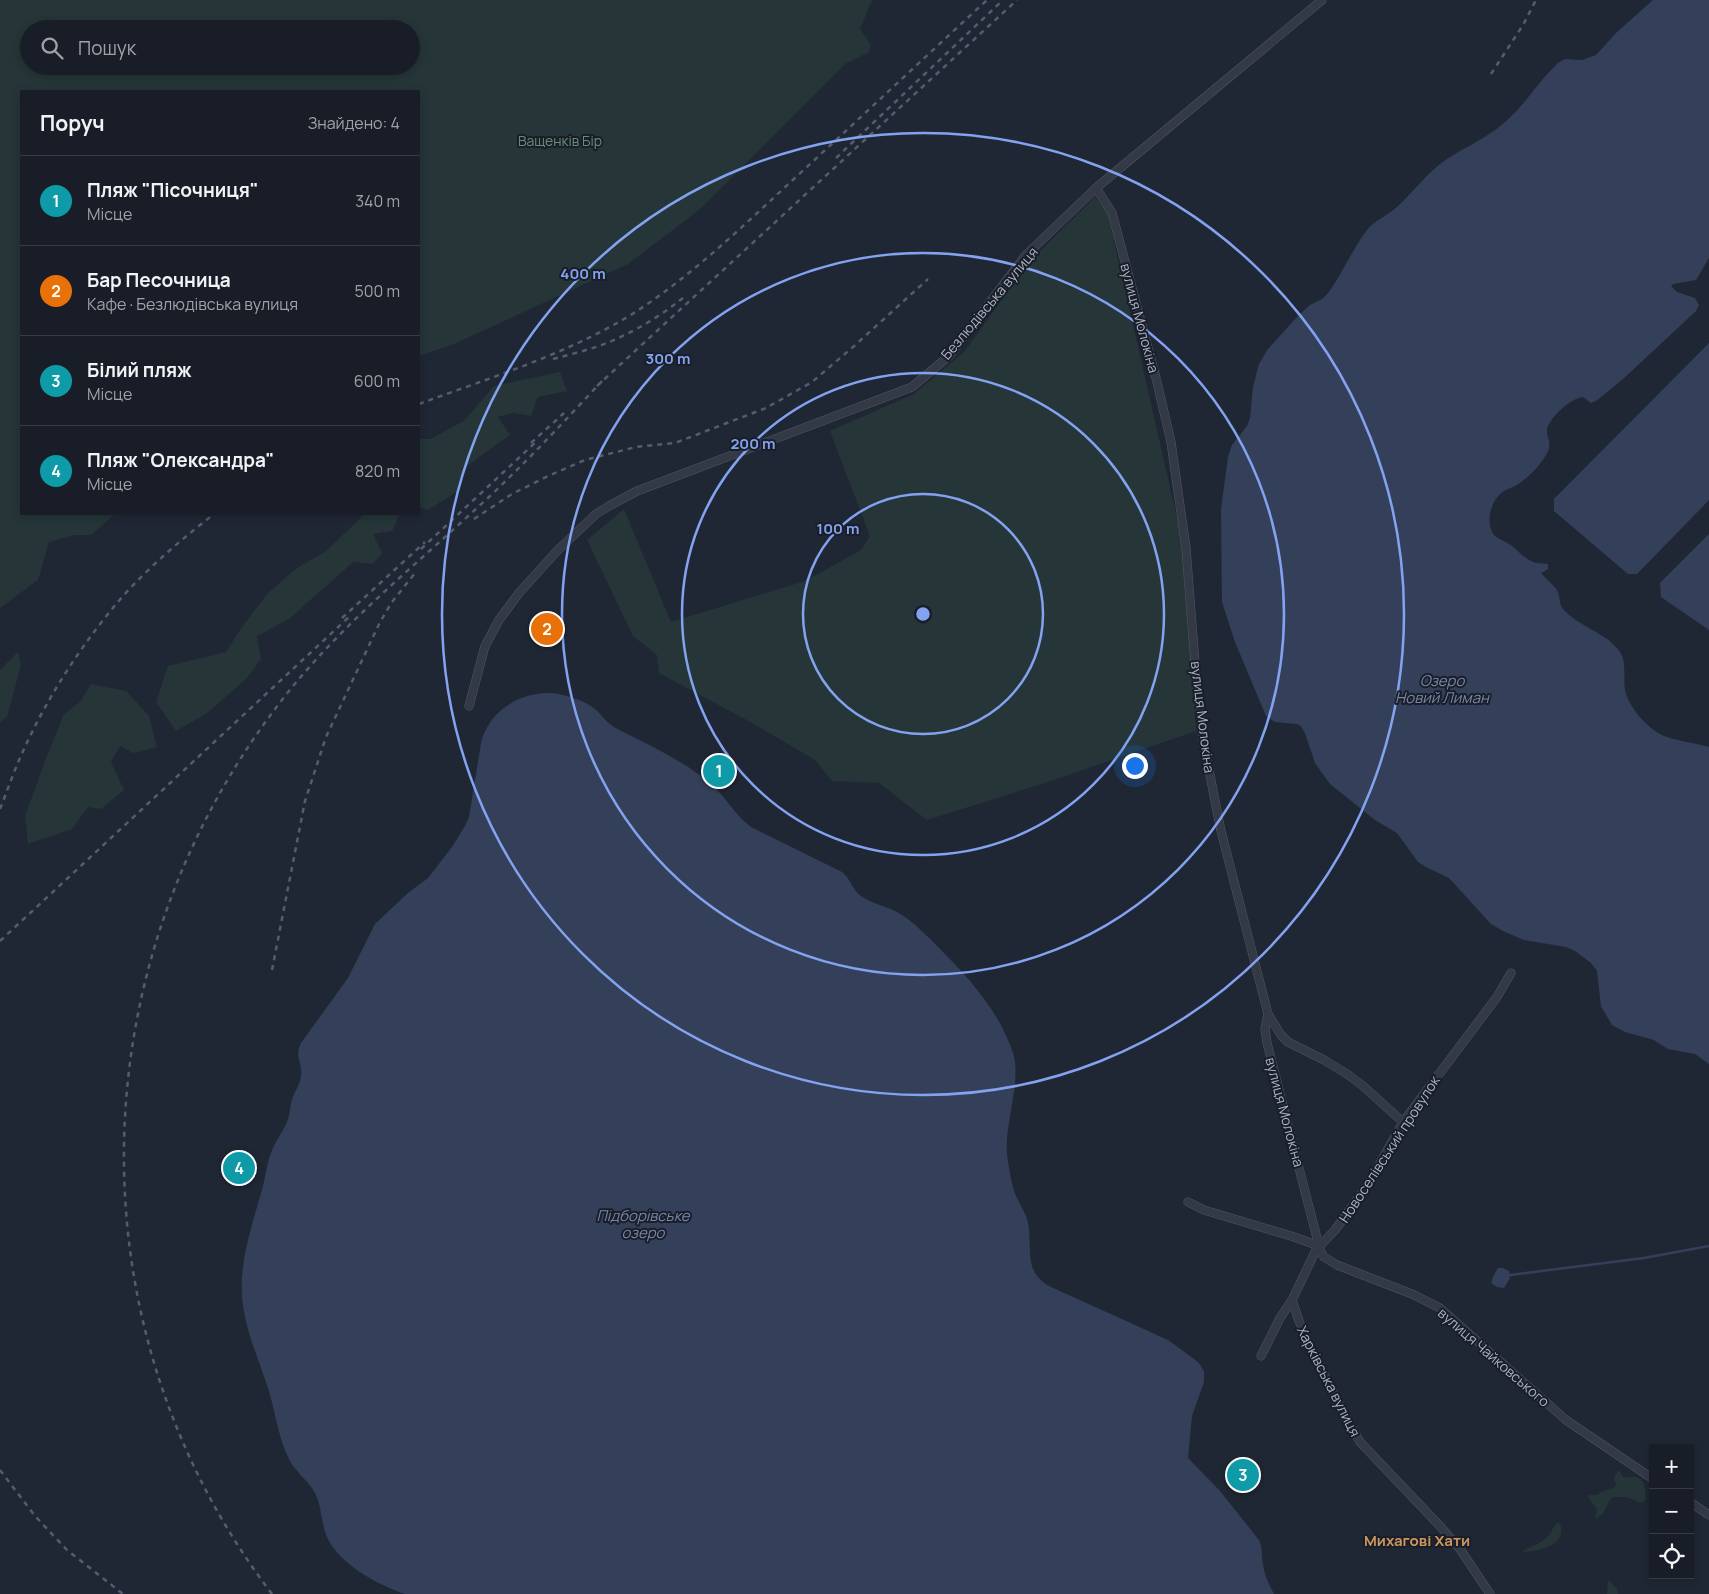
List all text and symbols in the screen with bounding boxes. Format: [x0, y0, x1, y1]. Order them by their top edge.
search box [20, 20, 420, 75]
icon: search [38, 34, 66, 62]
text: Пошук [78, 35, 136, 61]
text: Поруч [40, 109, 105, 137]
text: Знайдено: 4 [308, 112, 400, 134]
park label: Ващенків Бір [518, 131, 602, 150]
text: Пляж "Пісочниця" [87, 177, 259, 203]
text: 1 [52, 190, 60, 212]
text: 340 m [355, 190, 400, 212]
text: Місце [87, 203, 132, 225]
street label: Безлюдівська вулиця [936, 243, 1042, 363]
street label: вулиця Молокіна [1116, 261, 1164, 375]
text: 400 m [560, 263, 606, 284]
text: Бар Песочница [87, 267, 231, 293]
text: 2 [51, 280, 61, 302]
text: 500 m [354, 280, 400, 302]
text: Кафе · Безлюдівська вулиця [87, 293, 298, 315]
text: 300 m [646, 348, 690, 369]
text: Білий пляж [87, 357, 192, 383]
text: 3 [51, 370, 61, 392]
text: 600 m [354, 370, 400, 392]
text: Місце [87, 383, 132, 405]
text: 200 m [730, 433, 776, 454]
text: Пляж "Олександра" [87, 447, 274, 473]
text: 4 [51, 460, 61, 482]
text: 820 m [355, 460, 400, 482]
text: Місце [87, 473, 132, 495]
text: 100 m [817, 518, 859, 539]
centre of rings [914, 605, 932, 623]
pin: 2 [531, 610, 563, 648]
street label: вулиця Молокіна [1187, 660, 1219, 774]
water label: Озеро Новий Лиман [1395, 670, 1490, 708]
pin: 1 [703, 752, 735, 790]
your location [1122, 753, 1148, 779]
street label: вулиця Молокіна [1261, 1055, 1309, 1169]
street label: Новоселівський провулок [1334, 1071, 1444, 1226]
pin: 4 [223, 1149, 255, 1187]
water label: Підборівське озеро [596, 1205, 691, 1243]
street label: вулиця Чайковського [1434, 1303, 1554, 1411]
street label: Харківська вулиця [1293, 1322, 1365, 1440]
map controls [1649, 1444, 1694, 1579]
button: + [1649, 1444, 1694, 1489]
pin: 3 [1227, 1456, 1259, 1494]
button: − [1649, 1489, 1694, 1534]
district label: Михагові Хати [1364, 1530, 1470, 1551]
button: locate [1649, 1534, 1694, 1579]

